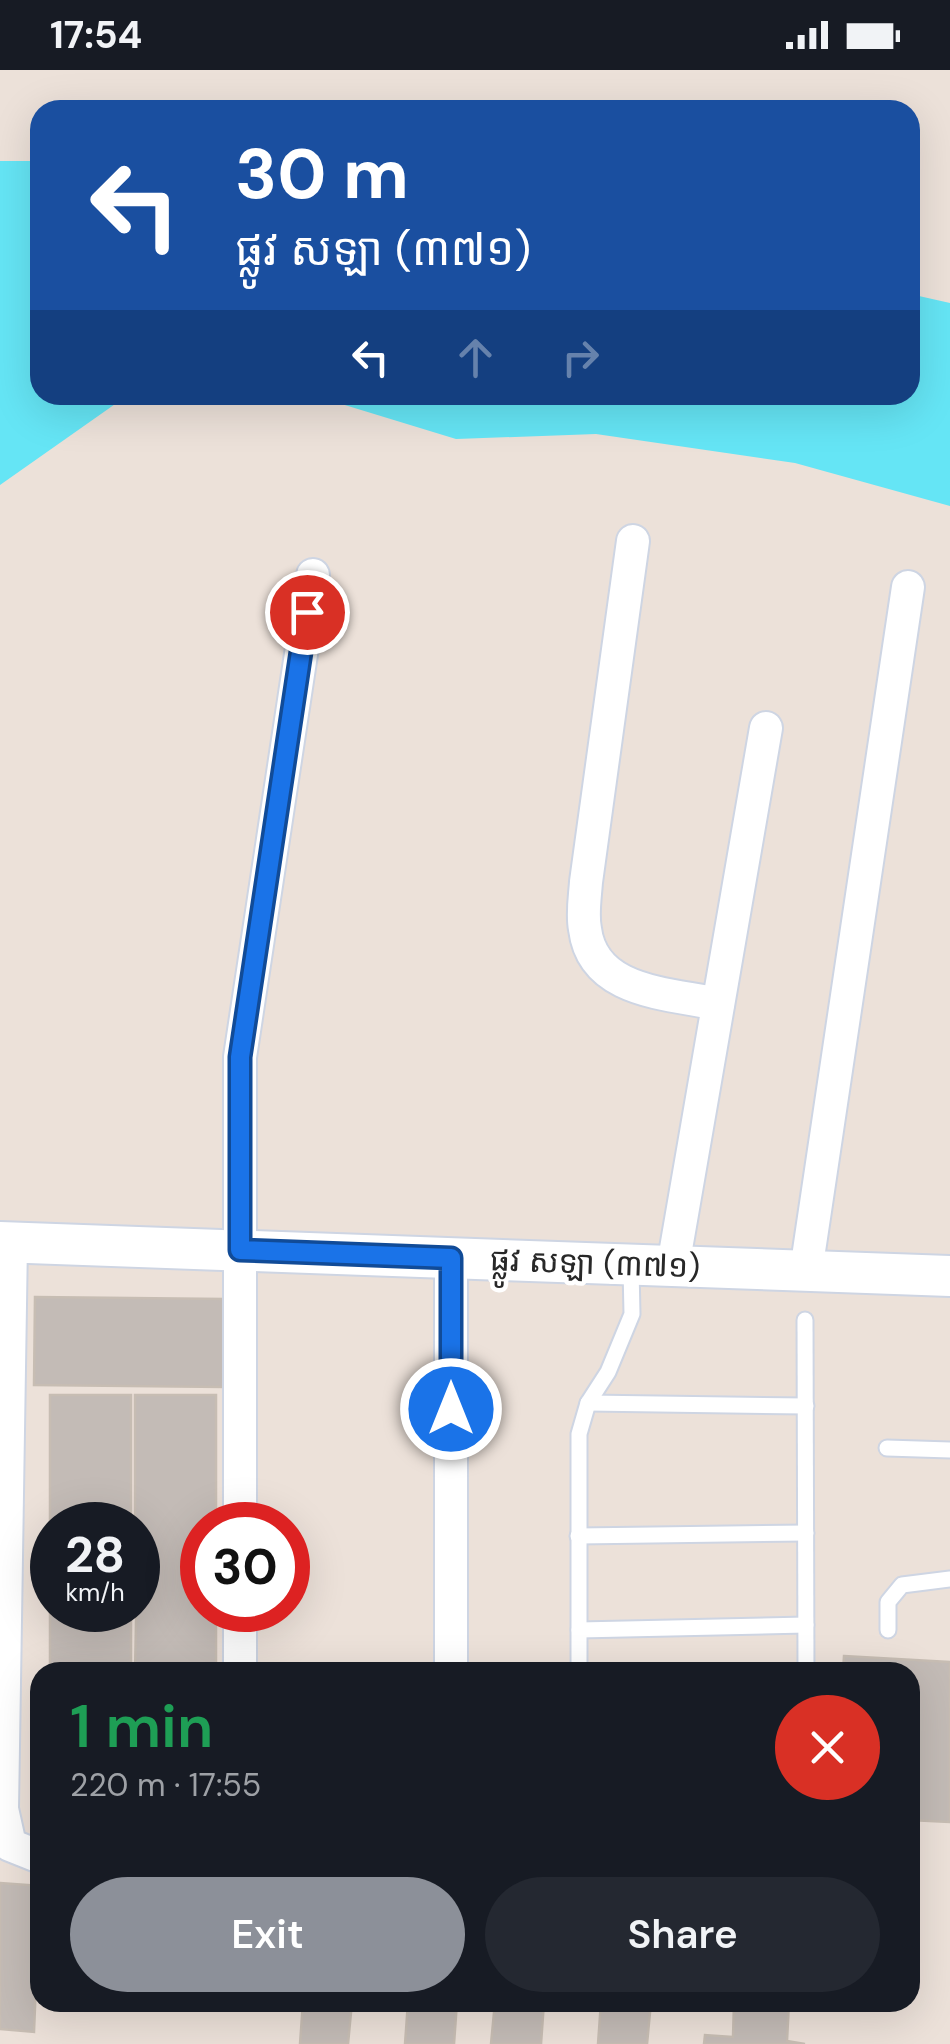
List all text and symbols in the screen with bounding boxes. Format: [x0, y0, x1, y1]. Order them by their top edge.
text: 17:54 [50, 10, 142, 60]
text: 30 m [235, 129, 409, 220]
icon: left [70, 140, 200, 270]
text: ផ្លូវ សឡា (៣៧១) [235, 220, 531, 279]
icon: left [343, 330, 398, 385]
icon: ahead [448, 330, 503, 385]
icon: right [553, 330, 608, 385]
pin [265, 570, 350, 655]
icon: arrive [280, 585, 335, 640]
street label: ផ្លូវ សឡា (៣៧១) [489, 1238, 701, 1295]
position arrow [399, 1357, 503, 1461]
speed limit sign: 30 [180, 1502, 310, 1632]
text: 28 [65, 1522, 125, 1588]
text: km/h [65, 1576, 125, 1609]
text: 1 min [70, 1687, 213, 1766]
button: close [775, 1695, 880, 1800]
text: 220 m · 17:55 [70, 1764, 261, 1806]
button: Exit [70, 1877, 465, 1992]
button: Share [485, 1877, 880, 1992]

